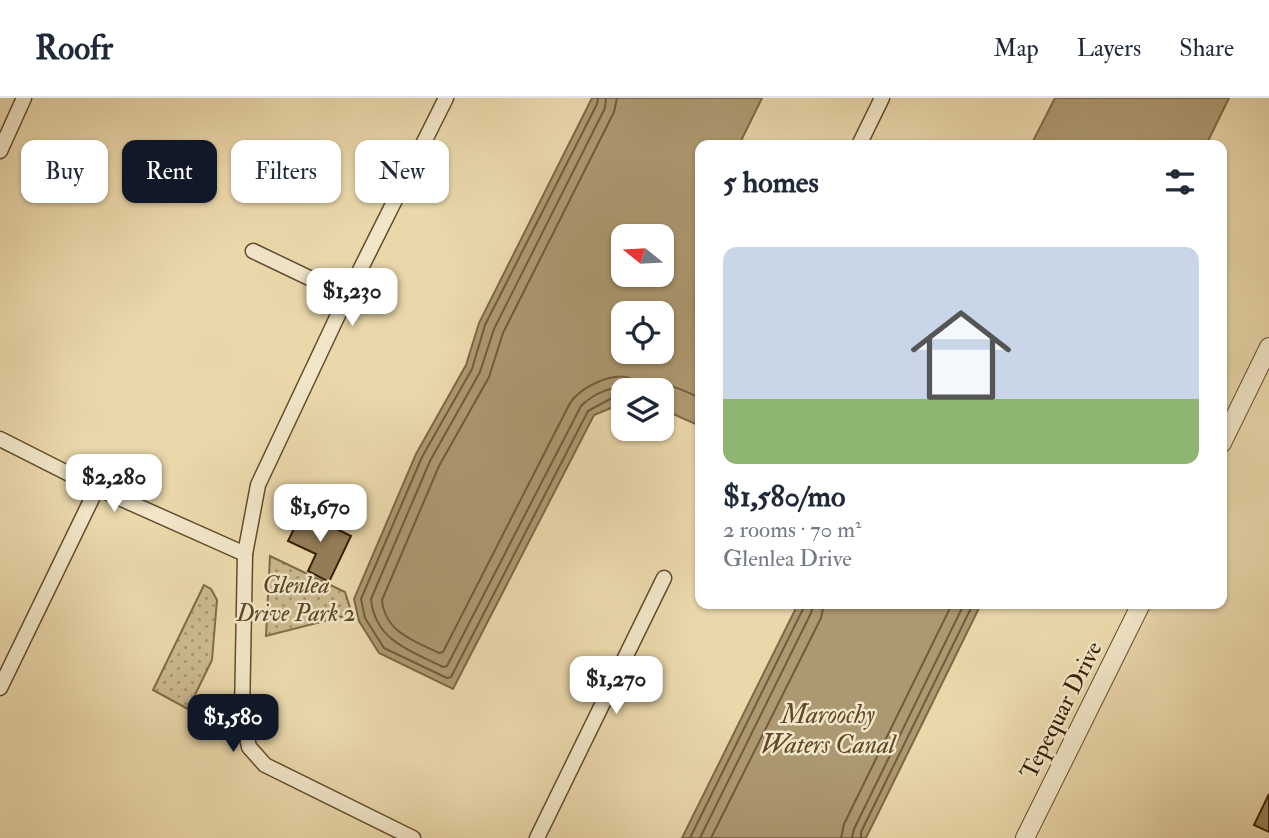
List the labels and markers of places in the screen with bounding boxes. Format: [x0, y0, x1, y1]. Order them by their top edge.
pin: $1,230 [295, 268, 409, 328]
pin: $2,280 [57, 454, 171, 514]
pin: $1,670 [263, 484, 377, 544]
pin: $1,270 [559, 656, 673, 716]
pin: $1,580 [176, 694, 290, 754]

